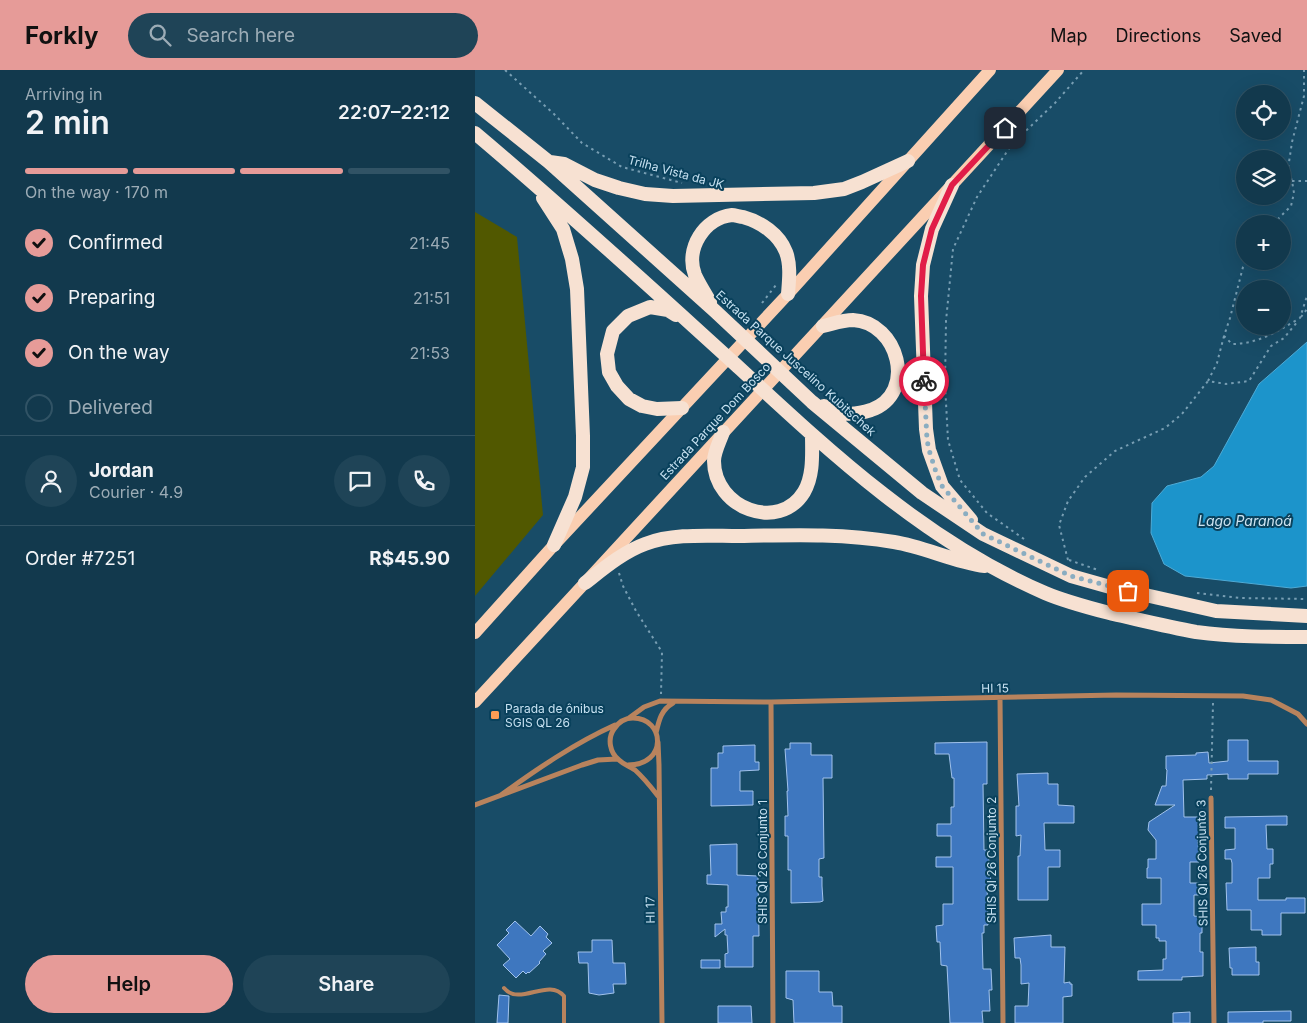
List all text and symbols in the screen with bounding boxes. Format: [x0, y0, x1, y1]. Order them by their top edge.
search box [128, 13, 478, 58]
text: Forkly [25, 21, 98, 50]
icon: search [146, 21, 174, 49]
text: Search here [186, 24, 295, 47]
text: Map [1050, 25, 1088, 46]
text: Directions [1116, 25, 1201, 46]
text: Saved [1229, 25, 1282, 46]
text: Arriving in [25, 84, 102, 104]
map controls [1236, 85, 1291, 335]
button: locate [1236, 85, 1291, 140]
text: 22:07–22:12 [338, 101, 450, 124]
text: 2 min [25, 103, 110, 142]
pin [984, 107, 1026, 149]
icon: home [991, 114, 1019, 142]
button: layers [1236, 150, 1291, 205]
street label: Trilha Vista da JK [626, 152, 726, 192]
text: On the way · 170 m [25, 182, 168, 202]
button: + [1236, 215, 1291, 270]
icon: check [25, 229, 53, 257]
text: Confirmed [68, 231, 163, 254]
text: 21:45 [409, 233, 450, 253]
button: − [1236, 280, 1291, 335]
icon: check [25, 284, 53, 312]
text: Preparing [68, 286, 155, 309]
street label: Estrada Parque Juscelino Kubitschek [713, 287, 879, 439]
text: 21:51 [413, 288, 450, 308]
icon: check [25, 339, 53, 367]
text: On the way [68, 341, 170, 364]
text: 21:53 [410, 343, 450, 363]
courier [899, 356, 949, 406]
street label: Estrada Parque Dom Bosco [657, 359, 773, 483]
icon: bike [910, 367, 938, 395]
text: Delivered [68, 396, 153, 419]
button: person [25, 455, 77, 507]
button: chat [334, 455, 386, 507]
button: phone [398, 455, 450, 507]
text: Jordan [89, 459, 154, 482]
text: Courier · 4.9 [89, 482, 183, 502]
water label: Lago Paranoá [1198, 512, 1292, 529]
text: Order #7251 [25, 547, 135, 570]
text: R$45.90 [369, 547, 450, 570]
pin [1107, 570, 1149, 612]
icon: bag [1114, 577, 1142, 605]
street label: HI 15 [981, 680, 1009, 696]
place label: Parada de ônibus SGIS QL 26 [505, 701, 604, 730]
marker: Parada de ônibus SGIS QL 26 [489, 709, 501, 721]
street label: SHIS QI 26 Conjunto 2 [984, 797, 999, 923]
street label: SHIS QI 26 Conjunto 3 [1193, 799, 1211, 927]
street label: SHIS QI 26 Conjunto 1 [755, 800, 770, 924]
street label: HI 17 [642, 896, 658, 924]
button: Help [25, 955, 233, 1013]
button: Share [243, 955, 450, 1013]

